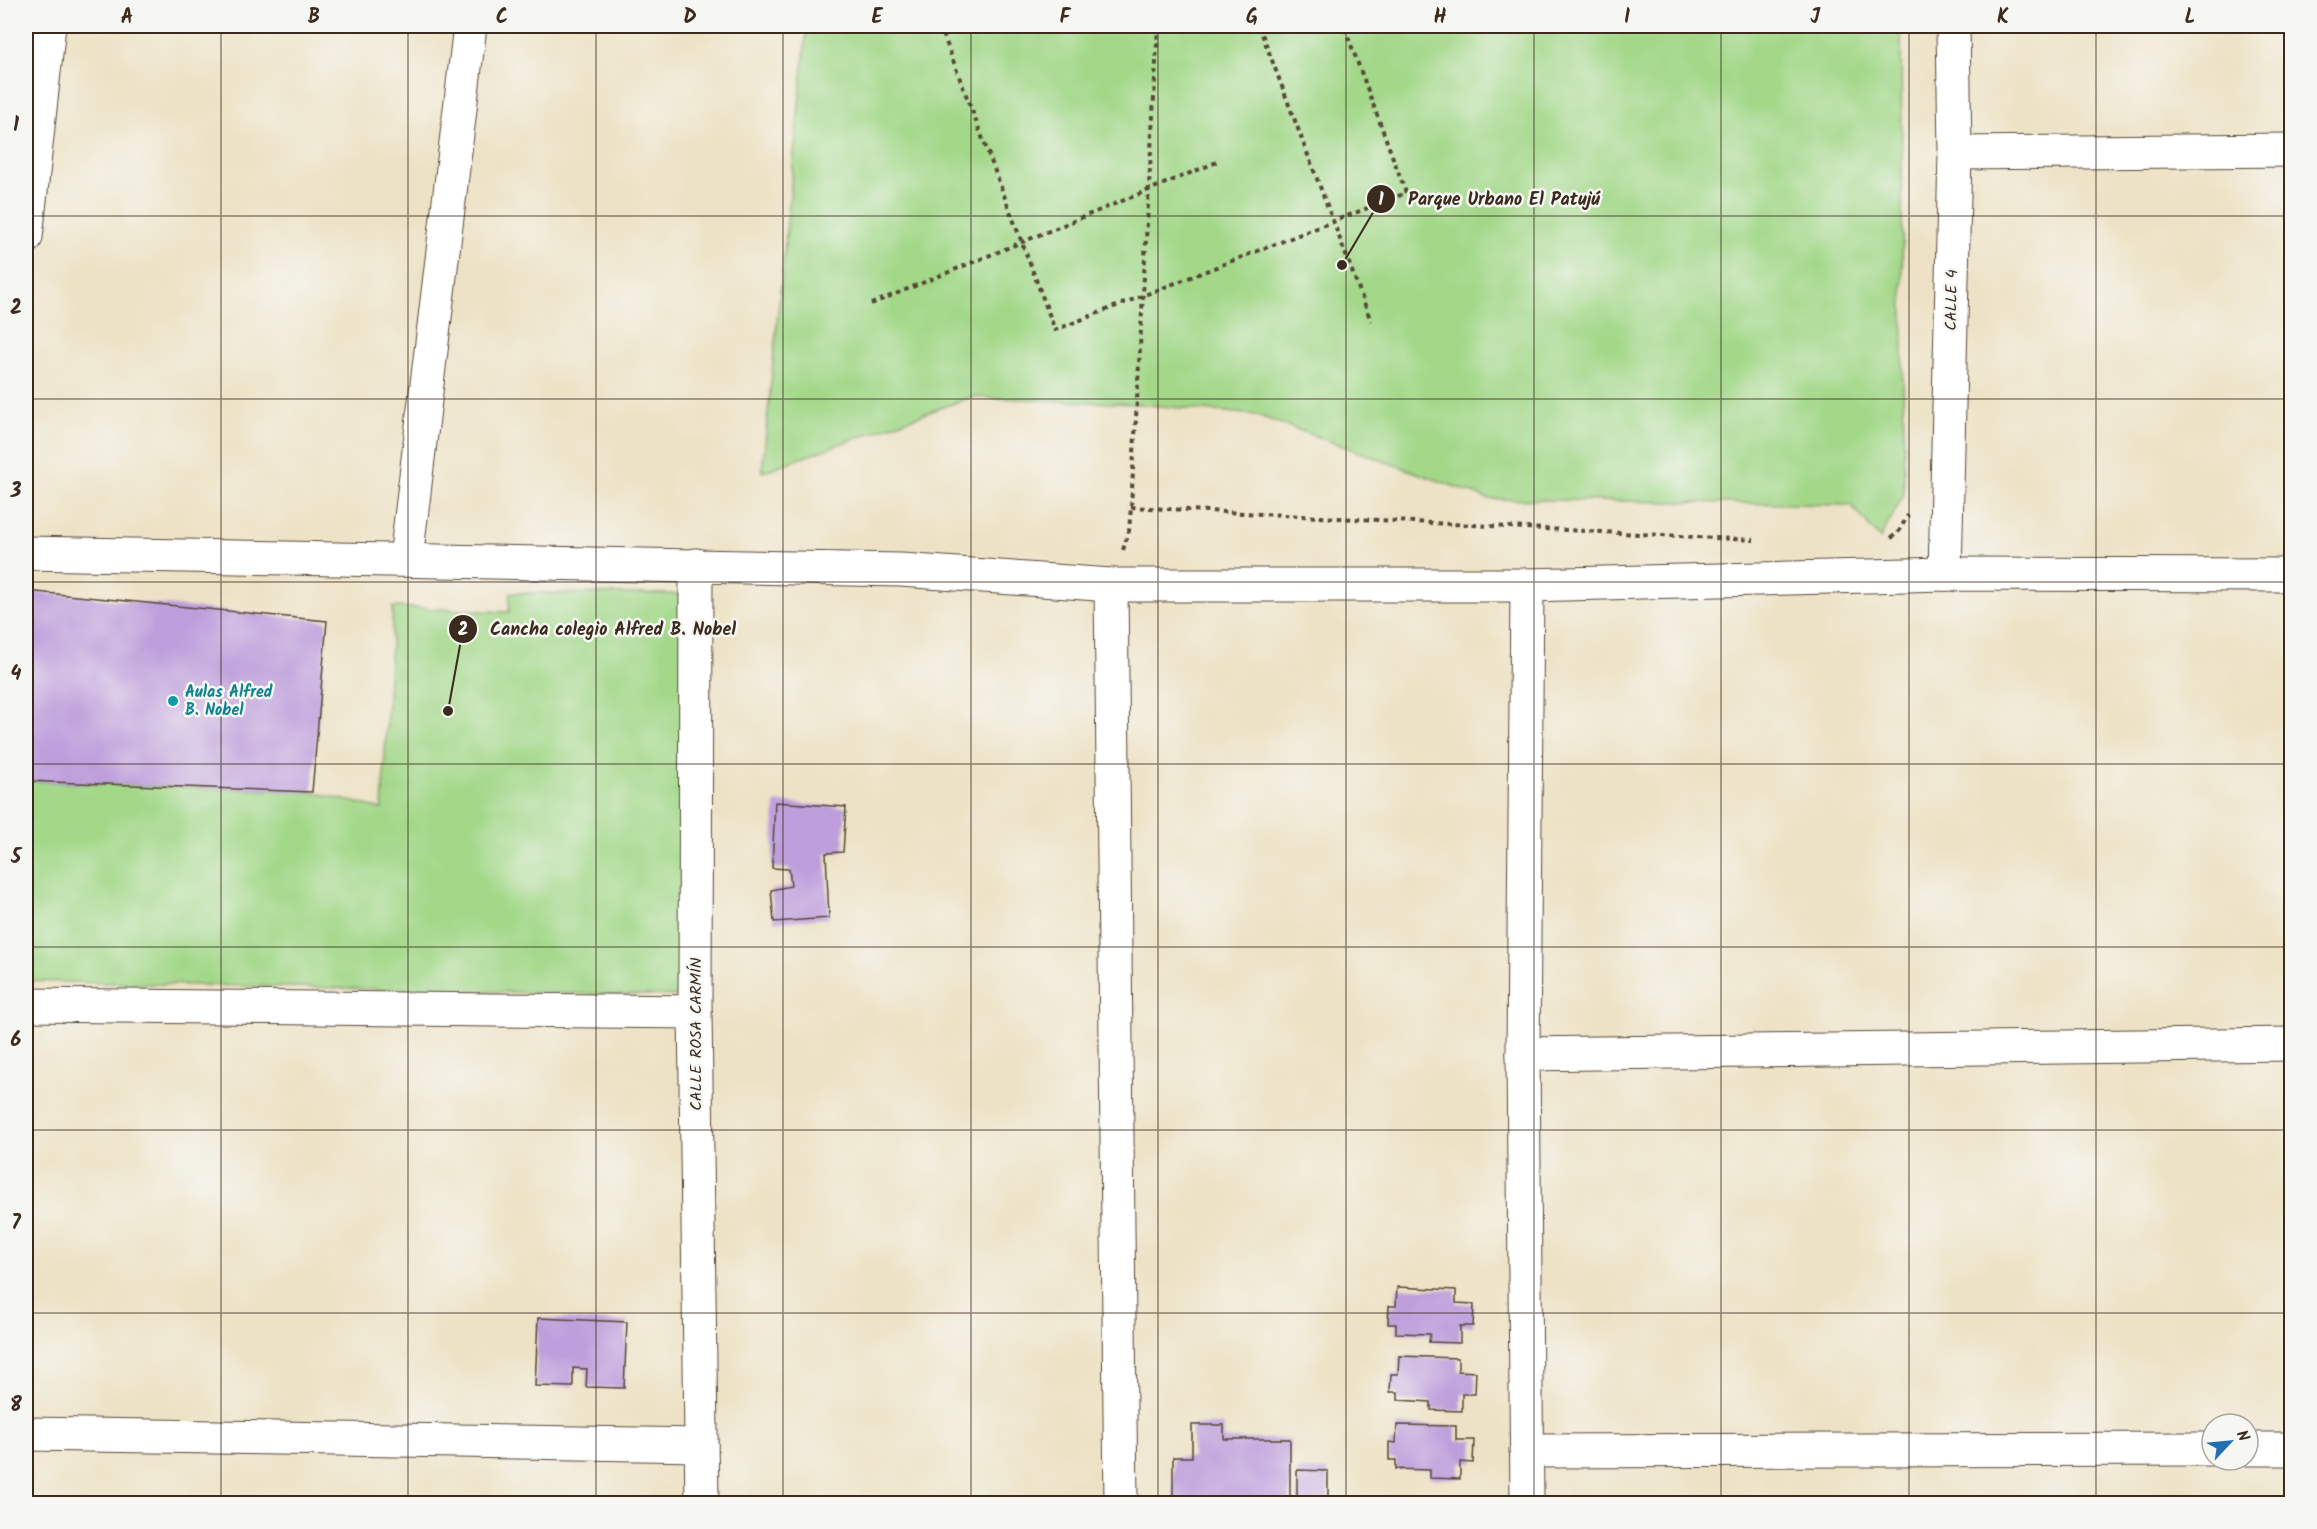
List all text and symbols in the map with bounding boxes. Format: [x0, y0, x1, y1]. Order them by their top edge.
text: A [121, 2, 133, 34]
text: B [308, 2, 320, 34]
text: C [496, 2, 508, 34]
text: D [683, 2, 697, 34]
text: E [871, 2, 883, 34]
text: F [1060, 2, 1072, 34]
text: G [1246, 2, 1258, 34]
text: H [1433, 2, 1447, 34]
text: I [1624, 2, 1630, 34]
text: J [1810, 2, 1821, 34]
text: K [1997, 2, 2009, 34]
text: L [2185, 2, 2195, 34]
text: 1 [13, 110, 19, 142]
callout: Parque Urbano El Patujú [1366, 181, 1612, 217]
text: 1 [1378, 186, 1384, 215]
text: Parque Urbano El Patujú [1408, 186, 1601, 215]
street label: CALLE 4 [1939, 269, 1965, 331]
text: 2 [10, 293, 22, 325]
text: 3 [10, 476, 22, 508]
callout: Cancha colegio Alfred B. Nobel [448, 611, 748, 647]
text: 2 [458, 616, 468, 645]
text: Cancha colegio Alfred B. Nobel [490, 616, 736, 645]
text: 4 [11, 659, 22, 691]
place label: Aulas Alfred B. Nobel [185, 680, 273, 723]
marker: Aulas Alfred B. Nobel [166, 694, 180, 708]
text: 5 [10, 842, 23, 874]
street label: CALLE ROSA CARMÍN [684, 957, 709, 1111]
text: 6 [11, 1025, 22, 1057]
text: 7 [11, 1208, 21, 1240]
text: 8 [10, 1390, 22, 1422]
north arrow [2200, 1412, 2260, 1472]
text: N [2229, 1426, 2256, 1446]

